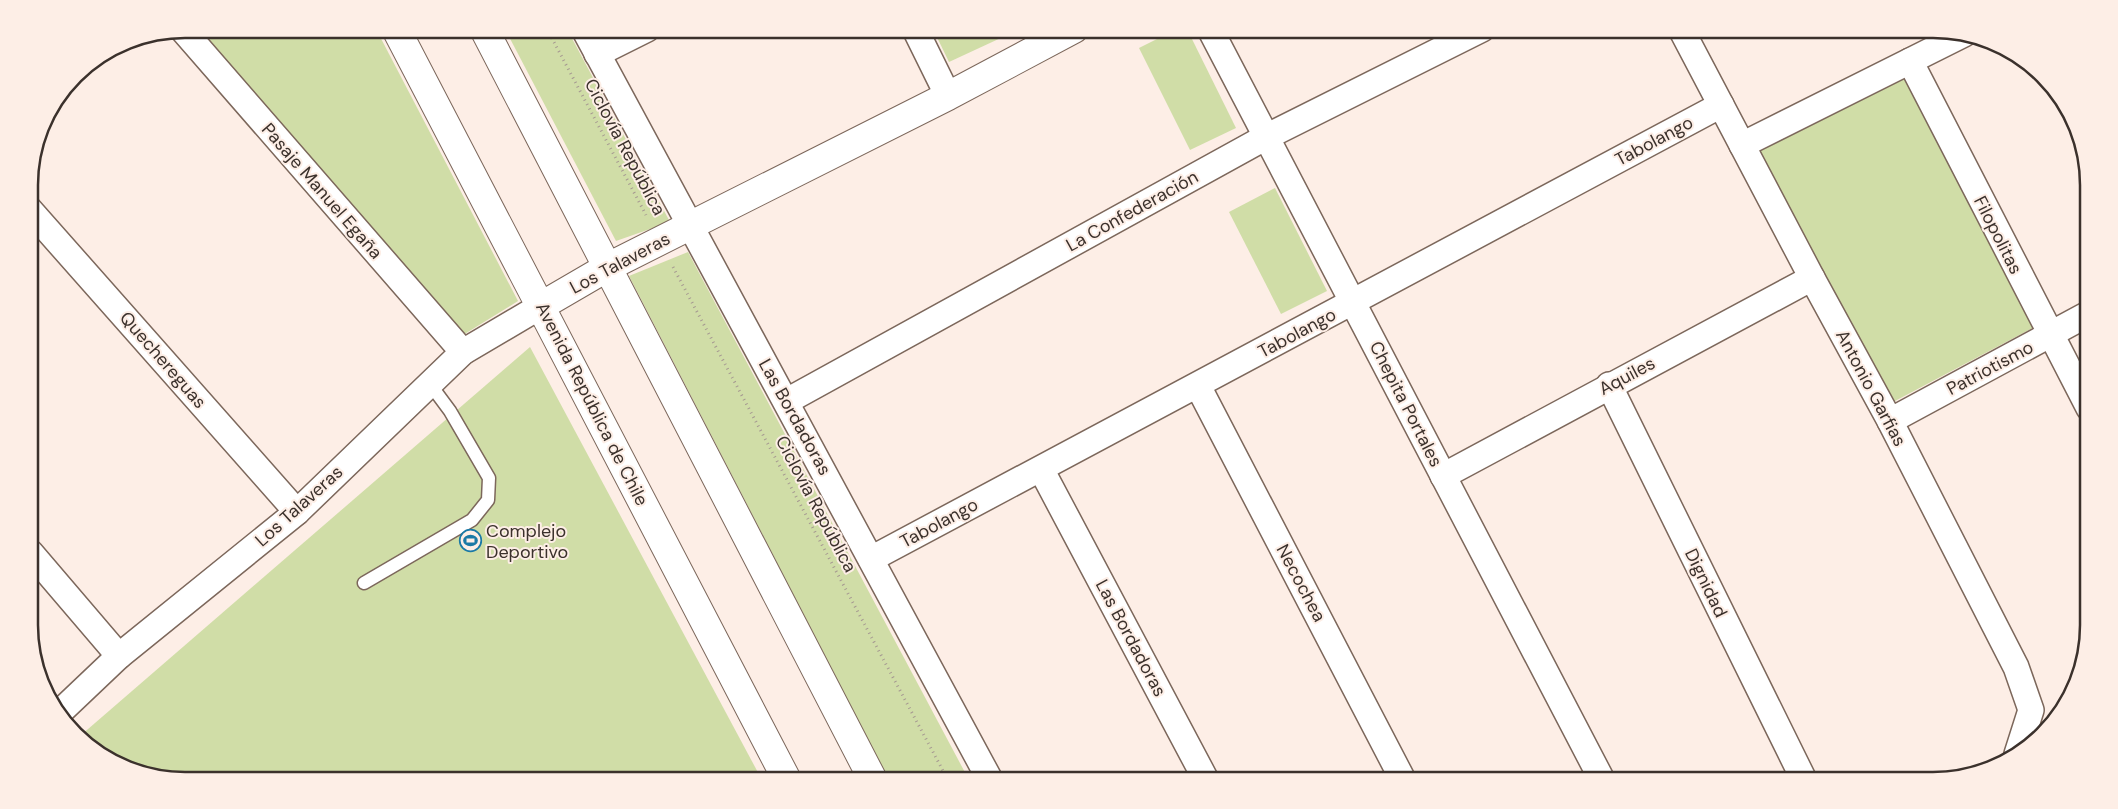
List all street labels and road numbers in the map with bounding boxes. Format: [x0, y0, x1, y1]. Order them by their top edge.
street label: Ciclovía República [579, 74, 671, 220]
street label: Tabolango [1611, 110, 1697, 172]
street label: Pasaje Manuel Egaña [256, 118, 388, 264]
street label: La Confederación [1062, 165, 1202, 257]
street label: Filopolitas [1968, 192, 2028, 278]
street label: Los Talaveras [566, 226, 674, 300]
street label: Avenida República de Chile [530, 298, 654, 510]
street label: Tabolango [1254, 302, 1340, 364]
street label: Quechereguas [114, 306, 212, 414]
street label: Antonio Garfias [1830, 325, 1912, 451]
street label: Patriotismo [1942, 335, 2038, 401]
street label: Chepita Portales [1364, 337, 1448, 471]
street label: Aquiles [1595, 351, 1659, 401]
street label: Las Bordadoras [753, 355, 837, 479]
street label: Ciclovía República [770, 431, 862, 577]
street label: Los Talaveras [250, 460, 348, 552]
street label: Tabolango [896, 492, 982, 554]
street label: Necochea [1271, 540, 1331, 626]
street label: Dignidad [1679, 545, 1733, 621]
street label: Las Bordadoras [1090, 575, 1172, 701]

